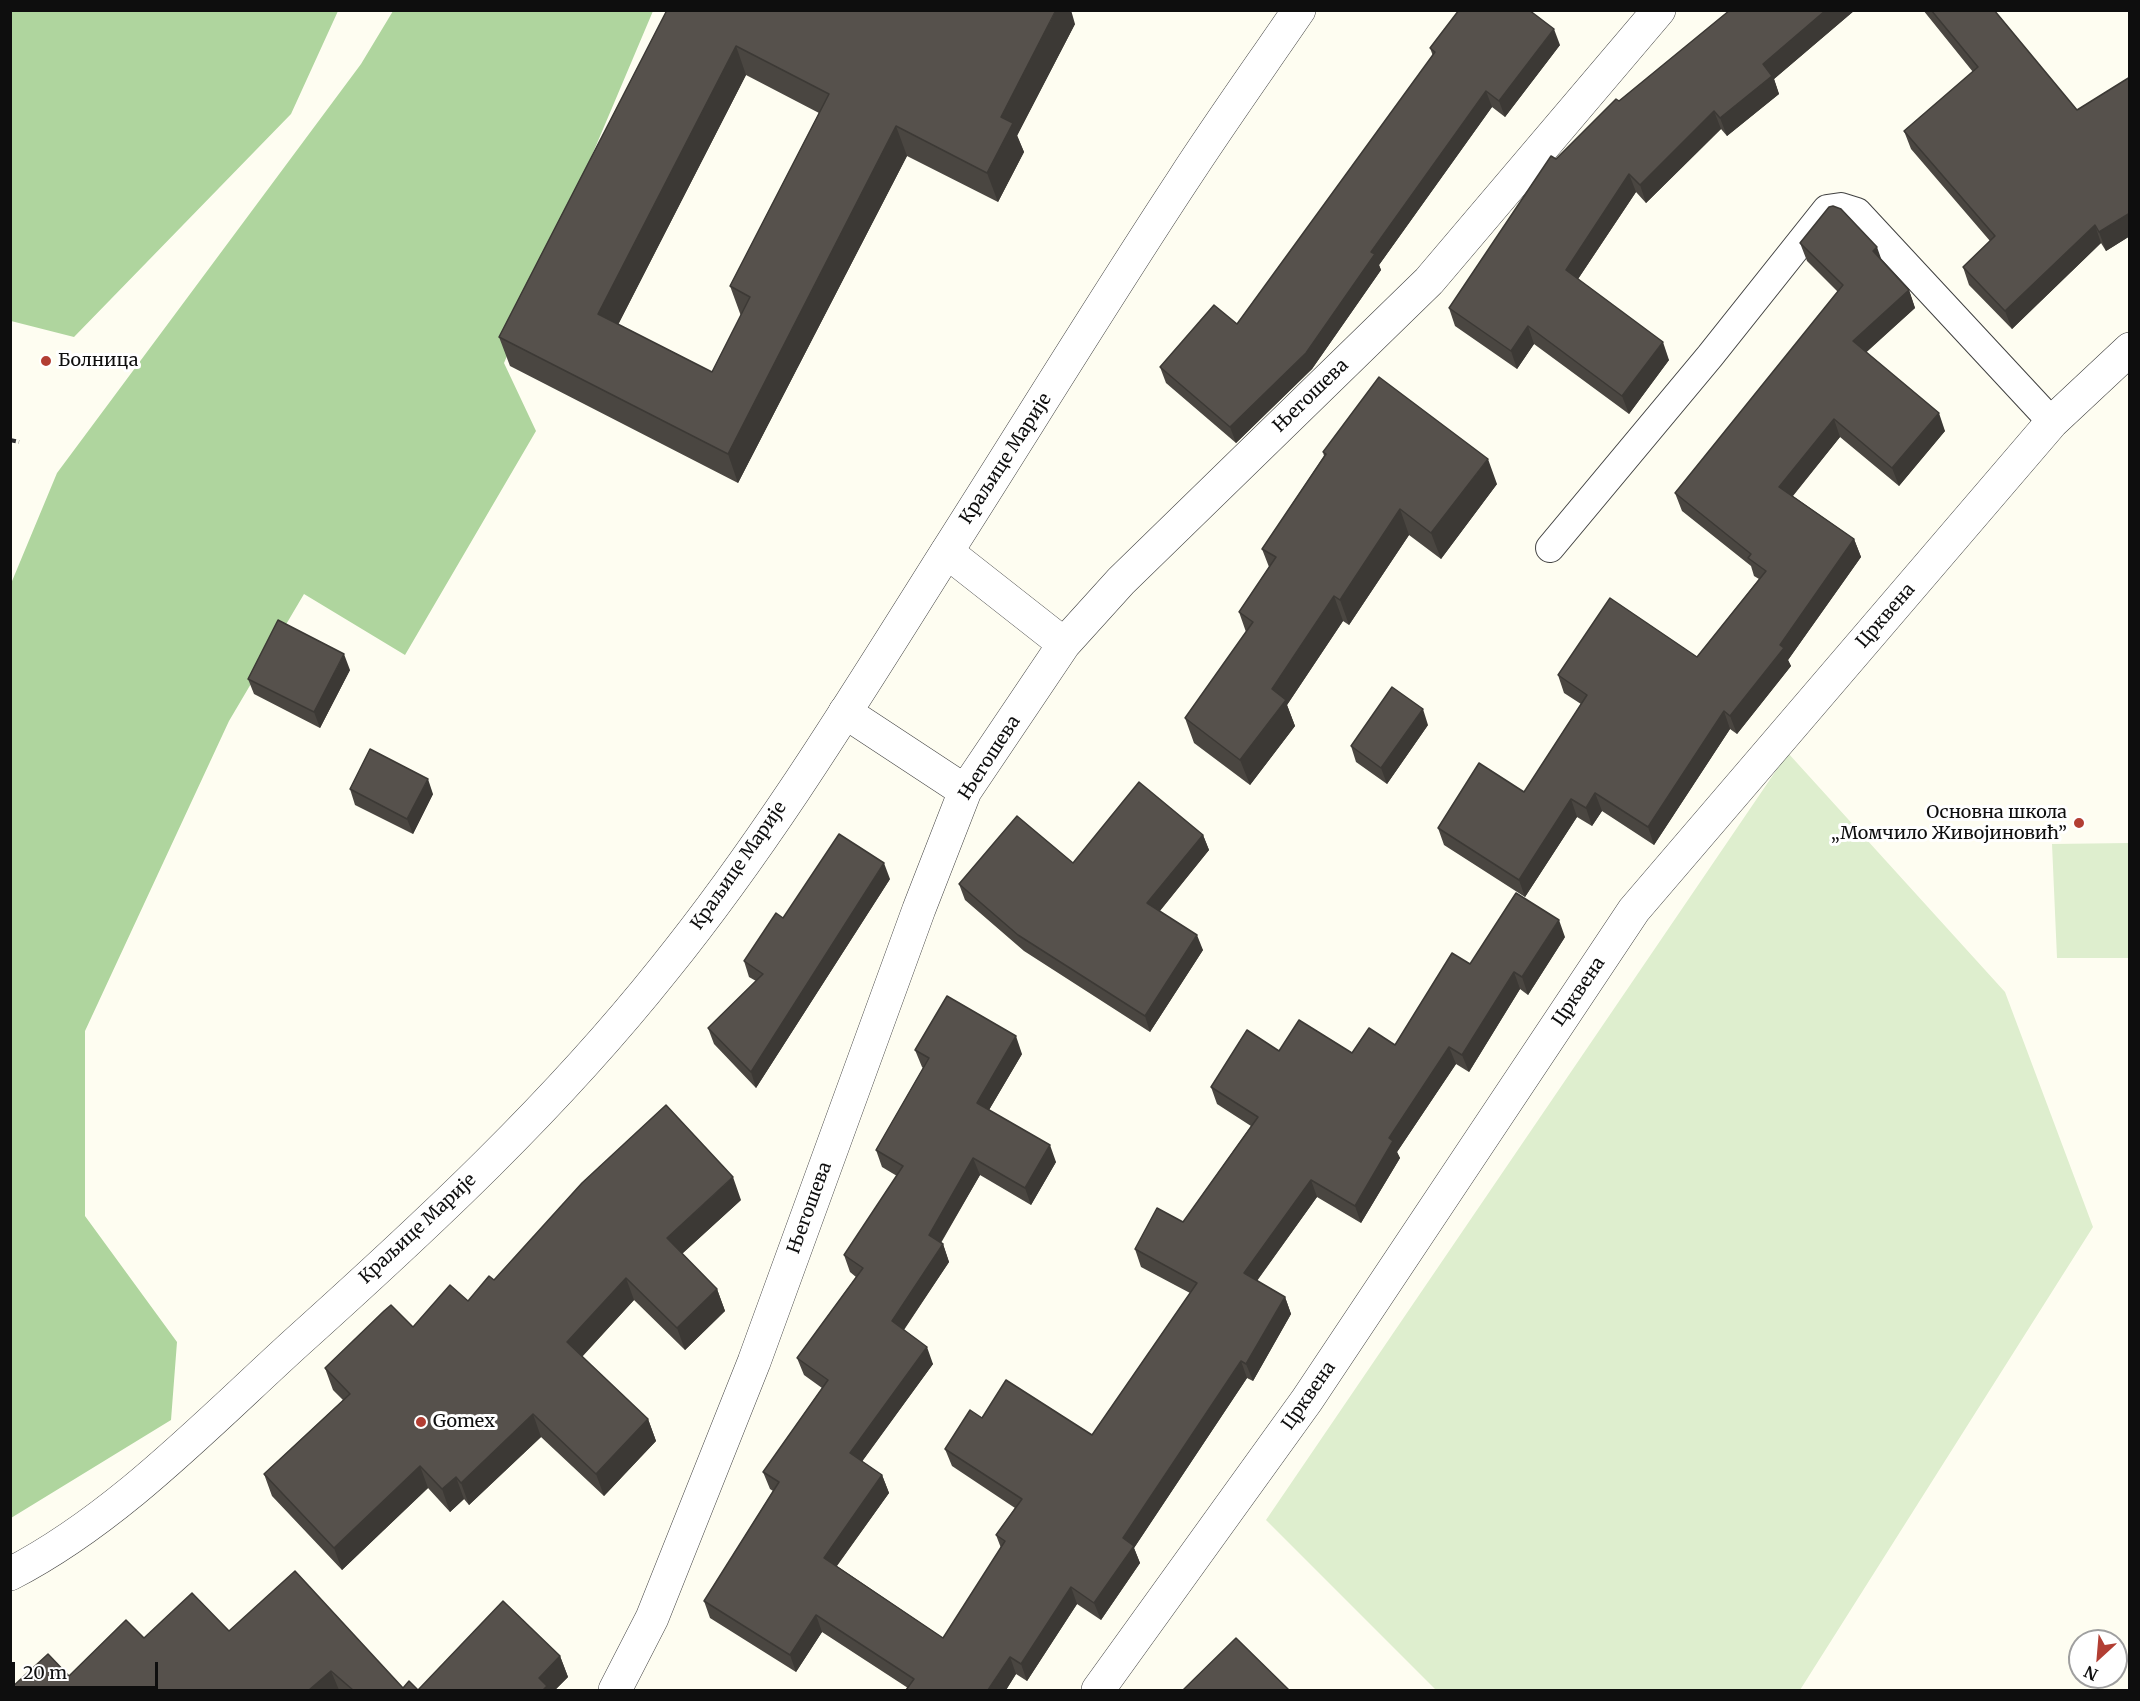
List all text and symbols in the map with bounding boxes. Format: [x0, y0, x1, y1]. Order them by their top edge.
place label: Болница [58, 350, 138, 372]
marker: Болница [39, 354, 53, 368]
street label: Његошева [1269, 355, 1353, 437]
street label: Краљице Марије [956, 390, 1056, 528]
street label: Црквена [1852, 579, 1920, 653]
street label: Његошева [955, 712, 1025, 804]
street label: Краљице Марије [687, 798, 791, 934]
place label: Основна школа „Момчило Живојиновић” [1831, 802, 2067, 844]
marker: Основна школа „Момчило Живојиновић” [2072, 816, 2086, 830]
street label: Црквена [1548, 953, 1610, 1031]
street label: Његошева [783, 1159, 837, 1257]
street label: Краљице Марије [355, 1169, 481, 1289]
street label: Црквена [1278, 1358, 1340, 1434]
place label: Gomex [433, 1411, 495, 1433]
marker: Gomex [414, 1415, 428, 1429]
north arrow [2068, 1629, 2128, 1689]
scale bar [15, 1650, 160, 1688]
text: 20 m [23, 1661, 67, 1684]
text: N [2081, 1662, 2101, 1685]

